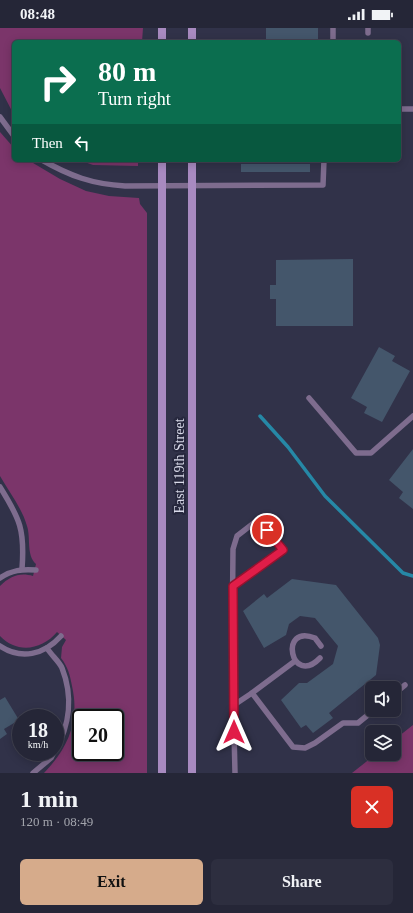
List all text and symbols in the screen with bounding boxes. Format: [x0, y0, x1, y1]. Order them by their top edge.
text: 08:48 [20, 6, 55, 22]
icon: right [32, 56, 84, 108]
text: 80 m [98, 56, 156, 87]
text: Turn right [98, 89, 171, 109]
icon: left [71, 132, 93, 154]
text: Then [32, 135, 63, 151]
street label: East 119th Street [172, 418, 187, 514]
pin [250, 513, 284, 547]
icon: arrive [256, 519, 278, 541]
map controls [365, 681, 401, 761]
button: sound [365, 681, 401, 717]
speed limit sign: 20 [72, 709, 124, 761]
position arrow [213, 711, 255, 753]
text: 18 [28, 719, 48, 741]
button: layers [365, 725, 401, 761]
text: km/h [28, 739, 48, 750]
text: 1 min [20, 786, 78, 812]
button: close [351, 786, 393, 828]
text: 120 m · 08:49 [20, 814, 93, 829]
button: Exit [20, 859, 203, 905]
button: Share [211, 859, 393, 905]

